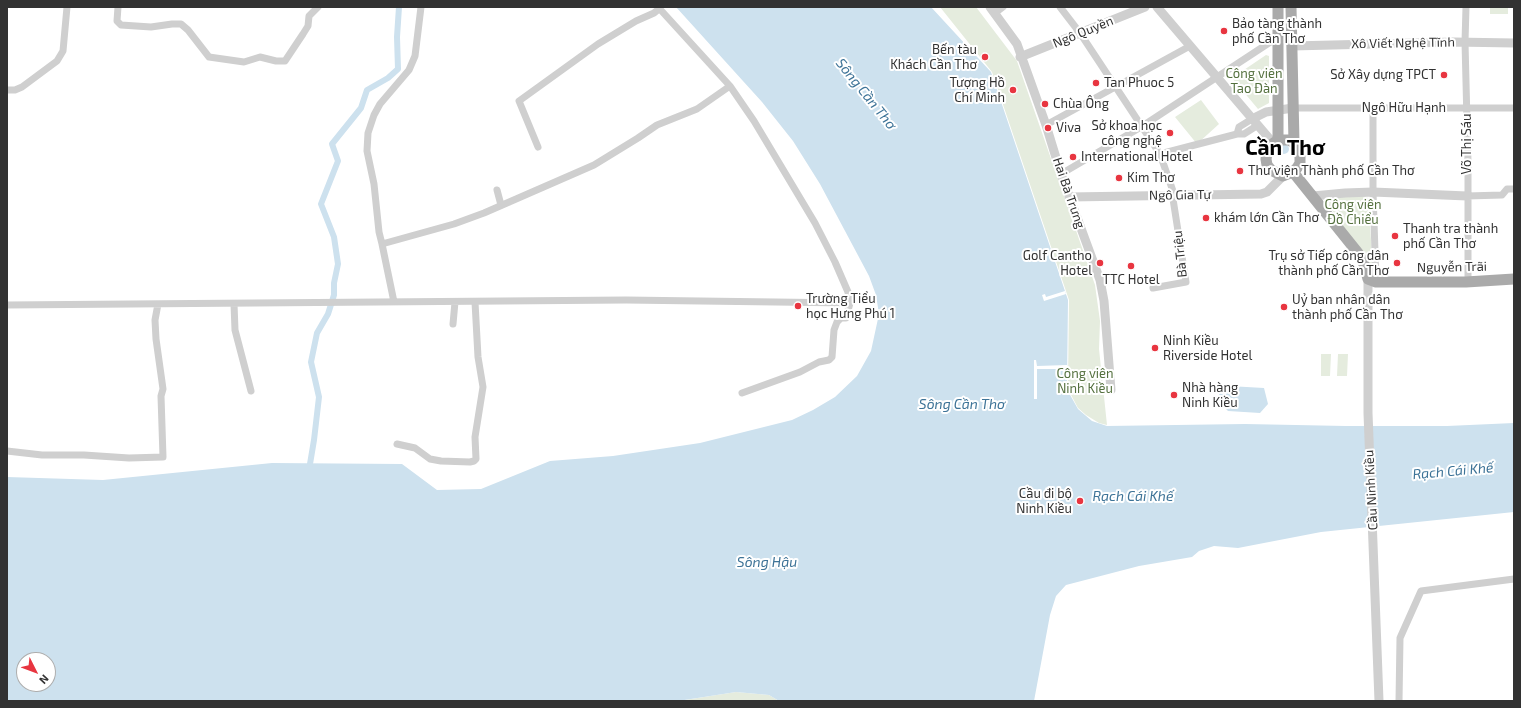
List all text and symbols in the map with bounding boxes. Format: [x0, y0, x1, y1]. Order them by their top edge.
street label: Ngô Quyền [1050, 13, 1116, 51]
place label: Bảo tàng thành phố Cần Thơ [1232, 16, 1322, 47]
marker: Bảo tàng thành phố Cần Thơ [1219, 26, 1229, 36]
street label: Xô Viết Nghệ Tĩnh [1351, 34, 1455, 52]
place label: Bến tàu Khách Cần Thơ [890, 42, 977, 73]
marker: Bến tàu Khách Cần Thơ [980, 52, 990, 62]
water label: Sông Cần Thơ [832, 55, 900, 133]
park label: Công viên Tao Đàn [1225, 66, 1283, 97]
place label: Sở Xây dựng TPCT [1330, 67, 1436, 83]
marker: Sở Xây dựng TPCT [1439, 70, 1449, 80]
place label: Tượng Hồ Chí Minh [950, 75, 1005, 106]
place label: Tan Phuoc 5 [1104, 75, 1174, 91]
marker: Tan Phuoc 5 [1091, 78, 1101, 88]
marker: Tượng Hồ Chí Minh [1008, 85, 1018, 95]
place label: Chùa Ông [1053, 96, 1109, 112]
marker: Chùa Ông [1040, 99, 1050, 109]
street label: Ngô Hữu Hạnh [1362, 100, 1446, 116]
street label: Võ Thị Sáu [1459, 114, 1475, 174]
place label: Sở khoa học công nghệ [1091, 118, 1162, 149]
place label: Viva [1056, 120, 1081, 136]
marker: Viva [1043, 123, 1053, 133]
marker: Sở khoa học công nghệ [1165, 128, 1175, 138]
district label: Cần Thơ [1245, 135, 1325, 161]
place label: International Hotel [1081, 149, 1193, 165]
marker: International Hotel [1068, 152, 1078, 162]
street label: Hai Bà Trưng [1050, 155, 1088, 231]
place label: Thư viện Thành phố Cần Thơ [1248, 163, 1415, 179]
marker: Thư viện Thành phố Cần Thơ [1235, 166, 1245, 176]
place label: Kim Thơ [1127, 170, 1175, 186]
marker: Kim Thơ [1114, 173, 1124, 183]
street label: Ngô Gia Tự [1149, 187, 1211, 203]
park label: Công viên Đồ Chiểu [1324, 197, 1382, 228]
place label: khám lớn Cần Thơ [1214, 210, 1319, 226]
marker: khám lớn Cần Thơ [1201, 213, 1211, 223]
place label: Thanh tra thành phố Cần Thơ [1403, 221, 1498, 252]
street label: Bà Triệu [1170, 230, 1190, 278]
marker: Thanh tra thành phố Cần Thơ [1390, 231, 1400, 241]
place label: Golf Cantho Hotel [1023, 248, 1092, 279]
place label: Trụ sở Tiếp công dân thành phố Cần Thơ [1268, 248, 1389, 279]
marker: Golf Cantho Hotel [1095, 258, 1105, 268]
marker: Trụ sở Tiếp công dân thành phố Cần Thơ [1392, 258, 1402, 268]
street label: Nguyễn Trãi [1417, 259, 1487, 275]
marker: TTC Hotel [1126, 261, 1136, 271]
place label: TTC Hotel [1102, 272, 1160, 288]
place label: Trường Tiểu học Hưng Phú 1 [806, 291, 895, 322]
place label: Uỷ ban nhân dân thành phố Cần Thơ [1292, 292, 1403, 323]
marker: Trường Tiểu học Hưng Phú 1 [793, 301, 803, 311]
marker: Uỷ ban nhân dân thành phố Cần Thơ [1279, 302, 1289, 312]
place label: Ninh Kiều Riverside Hotel [1163, 333, 1252, 364]
marker: Ninh Kiều Riverside Hotel [1150, 343, 1160, 353]
park label: Công viên Ninh Kiều [1056, 366, 1114, 397]
place label: Nhà hàng Ninh Kiều [1182, 380, 1238, 411]
marker: Nhà hàng Ninh Kiều [1169, 390, 1179, 400]
water label: Sông Cần Thơ [919, 396, 1005, 412]
street label: Cầu Ninh Kiều [1361, 449, 1381, 531]
water label: Rạch Cái Khế [1412, 459, 1494, 483]
place label: Cầu đi bộ Ninh Kiều [1016, 486, 1072, 517]
water label: Rạch Cái Khế [1093, 488, 1173, 504]
marker: Cầu đi bộ Ninh Kiều [1075, 496, 1085, 506]
water label: Sông Hậu [737, 554, 797, 570]
north arrow [16, 652, 56, 692]
text: N [37, 672, 52, 687]

